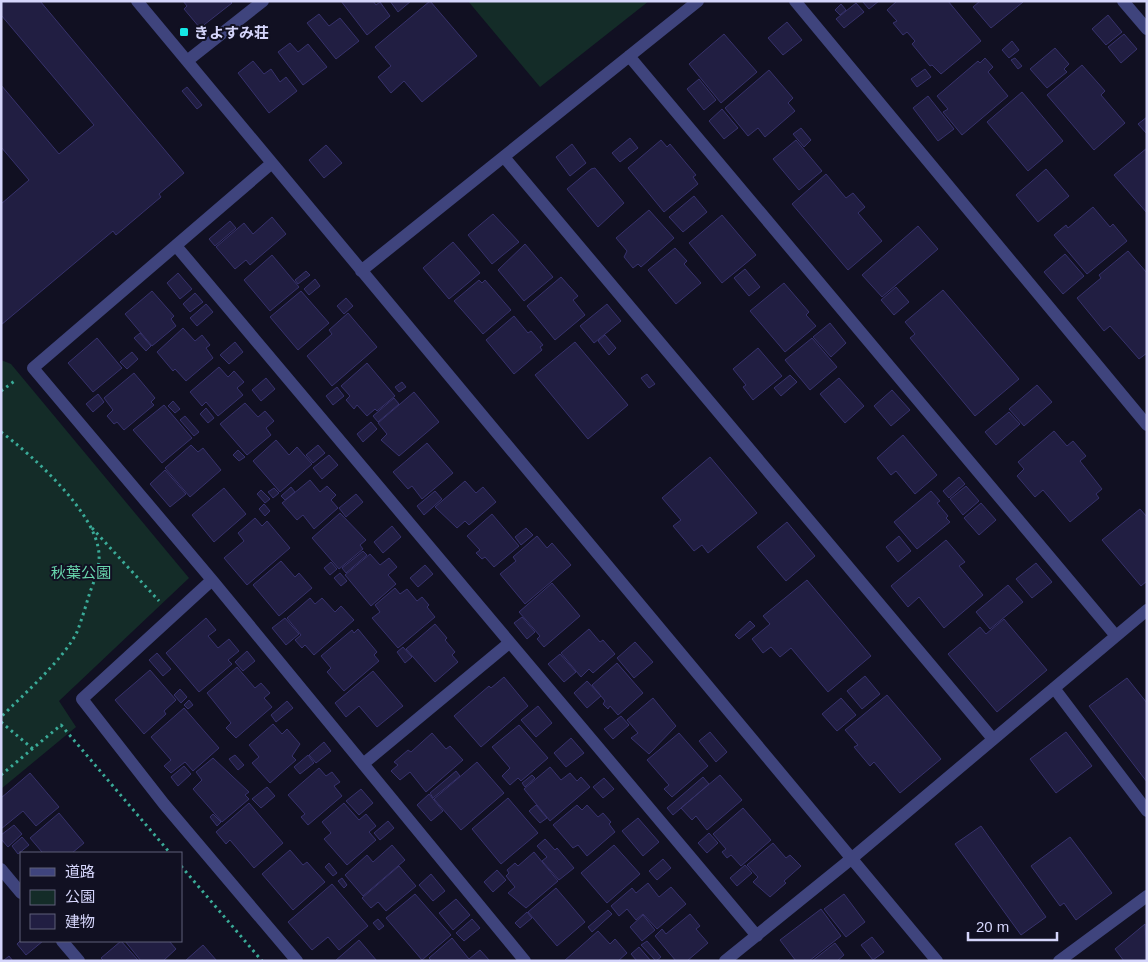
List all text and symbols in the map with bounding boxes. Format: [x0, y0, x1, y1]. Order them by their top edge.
place label: きよすみ荘 [194, 24, 269, 41]
marker: きよすみ荘 [178, 26, 190, 38]
park label: 秋葉公園 [51, 564, 111, 581]
legend [20, 852, 182, 942]
text: 道路 [65, 863, 95, 880]
text: 公園 [65, 888, 95, 905]
scale bar [968, 910, 1057, 942]
text: 建物 [65, 913, 95, 930]
text: 20 m [976, 918, 1009, 935]

